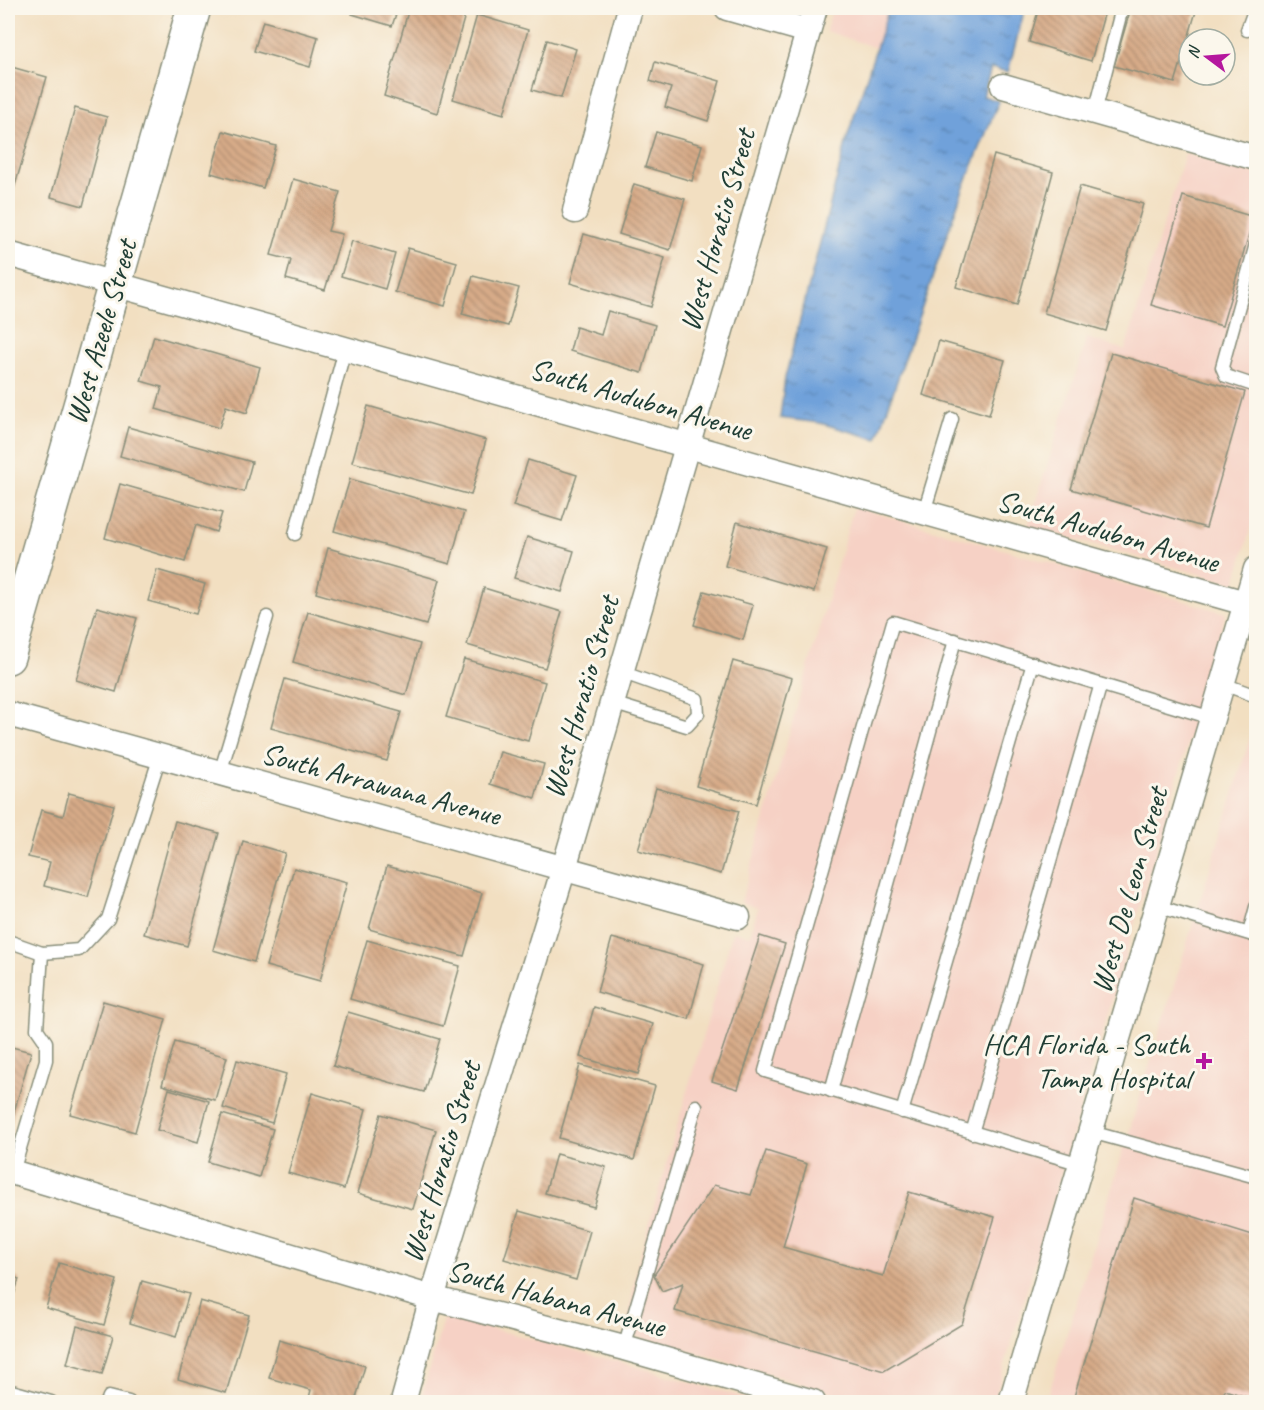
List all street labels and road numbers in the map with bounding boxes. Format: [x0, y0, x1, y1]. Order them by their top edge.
street label: West Horatio Street [670, 122, 765, 335]
street label: West Azeele Street [57, 233, 146, 429]
street label: South Audubon Avenue [526, 349, 758, 449]
street label: South Audubon Avenue [993, 481, 1225, 581]
street label: West Horatio Street [534, 589, 629, 802]
street label: South Arrawana Avenue [257, 734, 507, 835]
street label: West De Leon Street [1082, 780, 1177, 997]
street label: West Horatio Street [392, 1054, 490, 1267]
street label: South Habana Avenue [443, 1251, 671, 1346]

